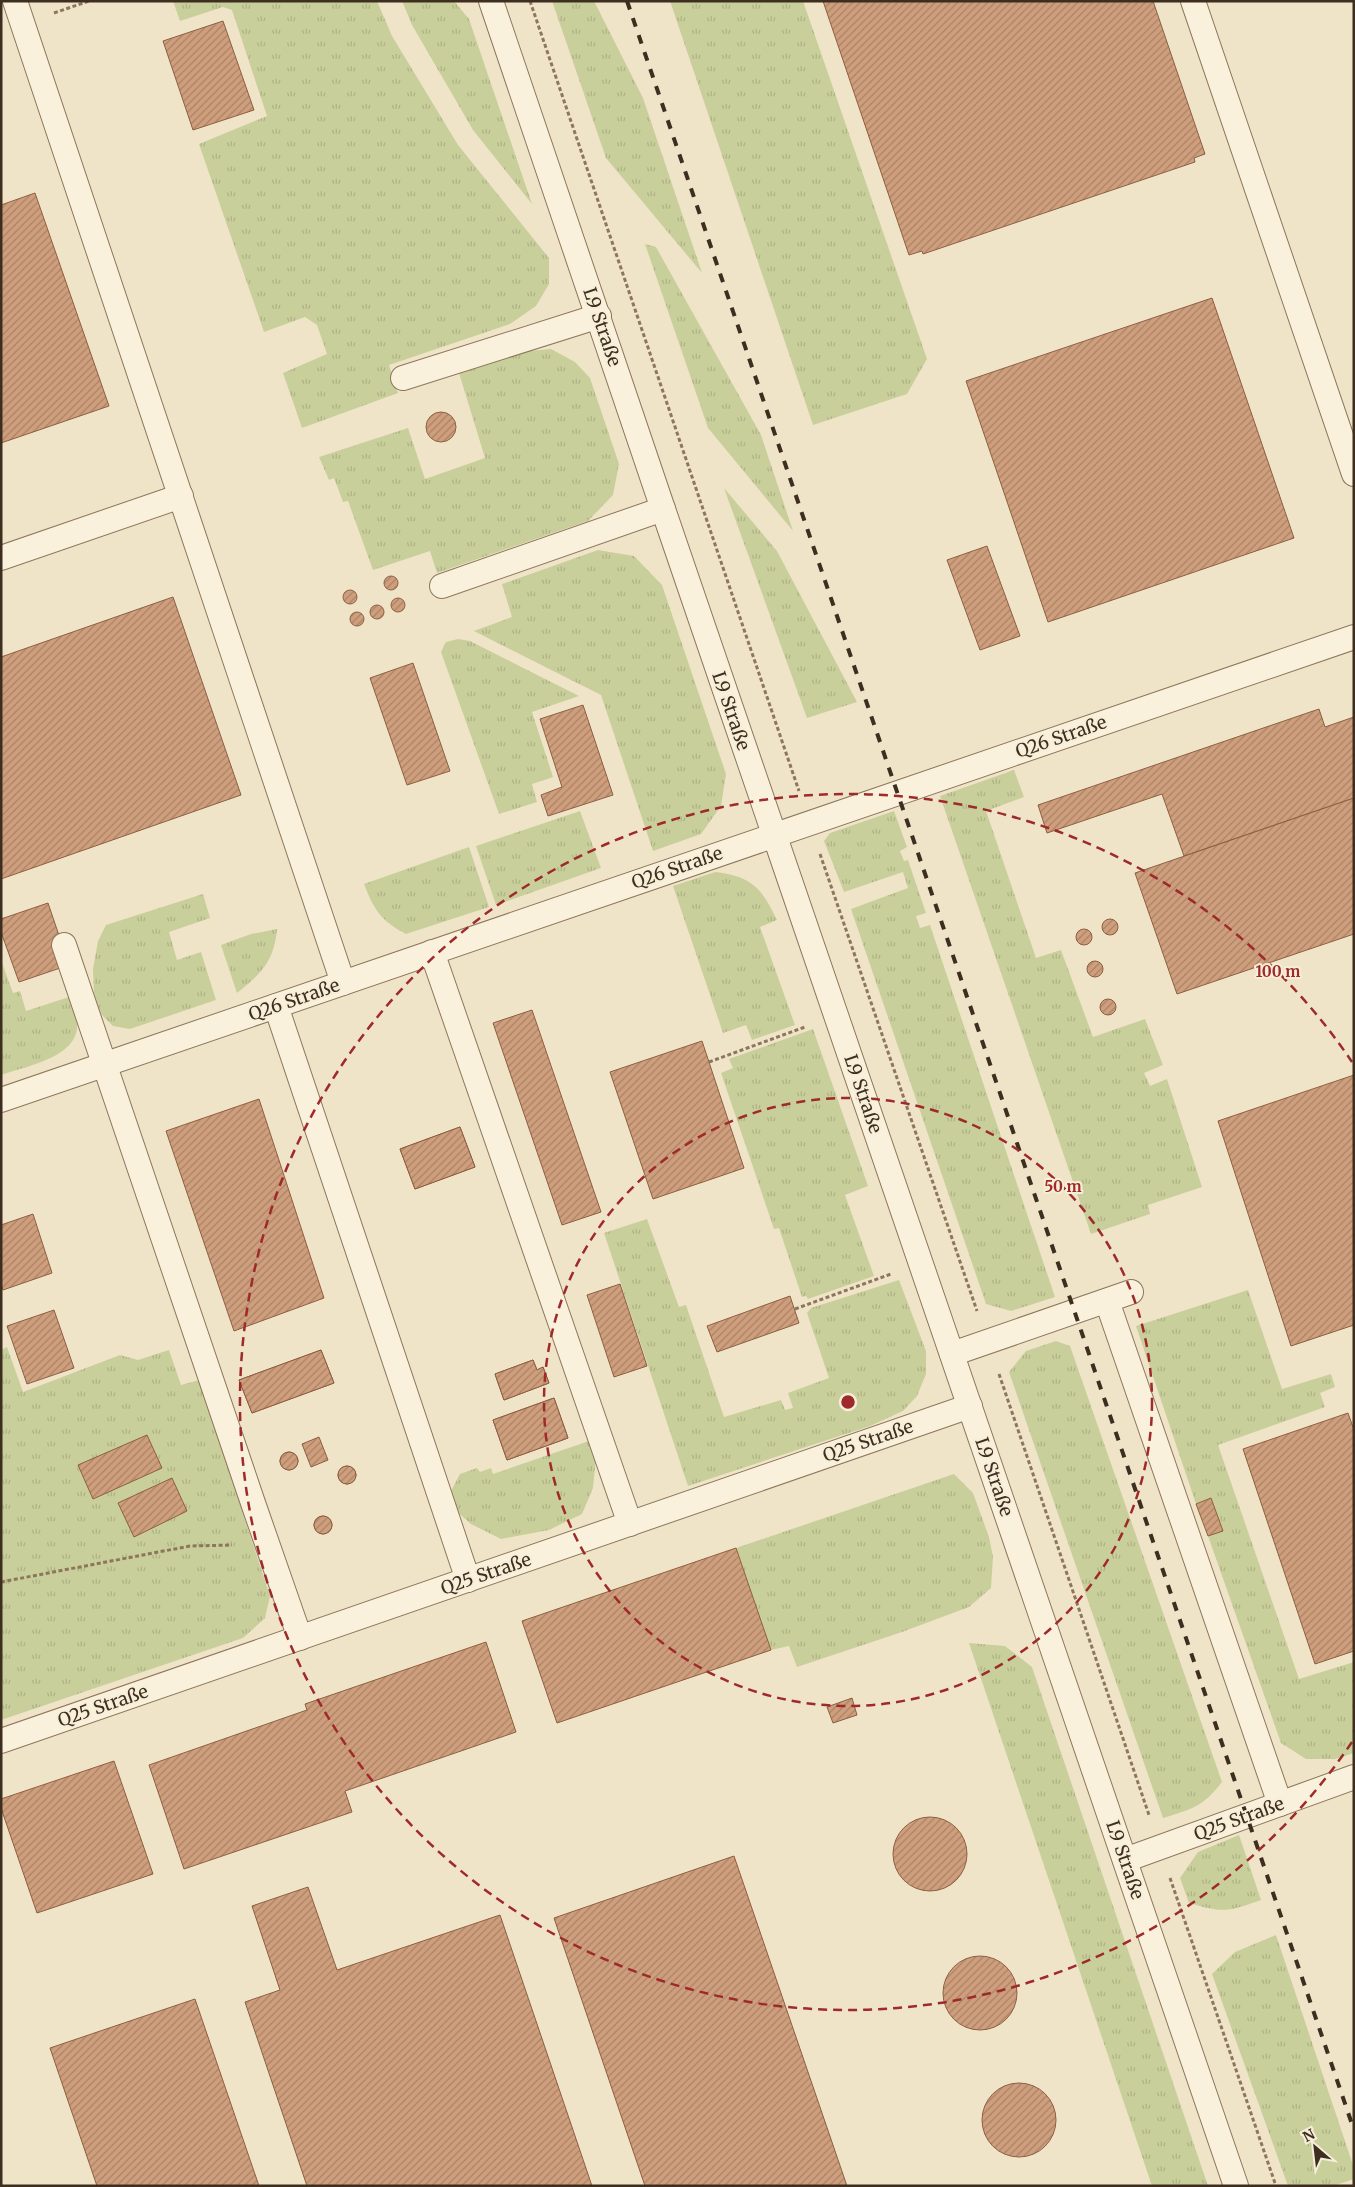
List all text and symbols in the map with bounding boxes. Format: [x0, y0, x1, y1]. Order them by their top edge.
street label: L9 Straße [578, 284, 627, 369]
street label: L9 Straße [707, 668, 756, 753]
street label: Q26 Straße [1012, 710, 1109, 763]
street label: Q26 Straße [628, 841, 725, 894]
text: 100 m [1256, 962, 1300, 981]
street label: Q26 Straße [245, 973, 342, 1026]
street label: L9 Straße [839, 1051, 888, 1136]
text: 50 m [1044, 1177, 1082, 1196]
centre of rings [839, 1393, 857, 1411]
street label: Q25 Straße [820, 1414, 916, 1467]
street label: L9 Straße [970, 1434, 1019, 1519]
street label: Q25 Straße [438, 1547, 534, 1600]
street label: Q25 Straße [55, 1679, 151, 1732]
street label: Q25 Straße [1191, 1792, 1287, 1845]
street label: L9 Straße [1101, 1817, 1150, 1902]
north arrow [1290, 2122, 1340, 2172]
text: N [1300, 2125, 1318, 2146]

